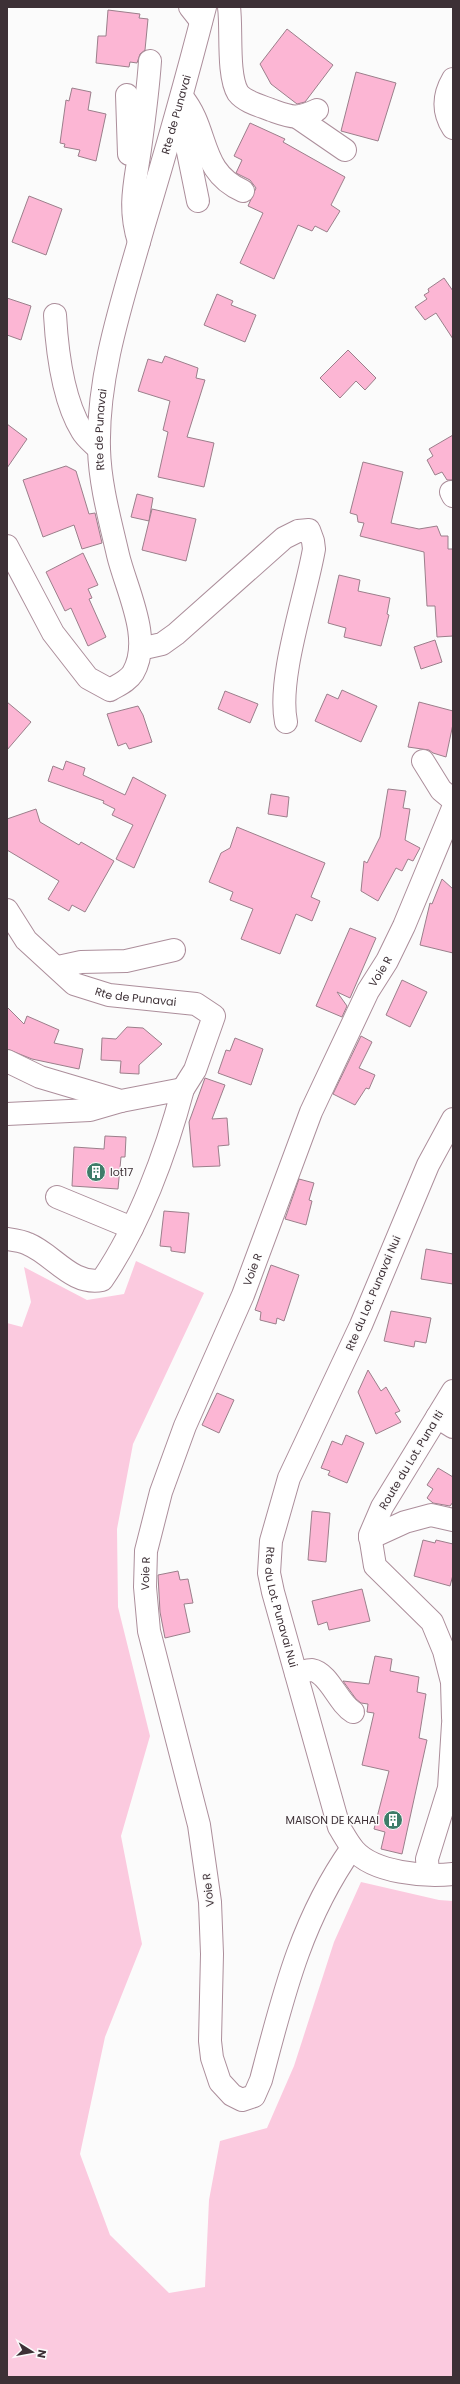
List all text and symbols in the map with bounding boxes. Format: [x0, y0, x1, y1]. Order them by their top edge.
street label: Rte de Punavai [157, 73, 195, 156]
street label: Rte de Punavai [91, 387, 111, 471]
street label: Voie R [365, 953, 396, 990]
street label: Rte de Punavai [93, 983, 177, 1010]
building icon: lot17 [85, 1161, 107, 1183]
place label: lot17 [110, 1164, 133, 1180]
street label: Rte du Lot. Punavai Nui [342, 1233, 405, 1353]
street label: Voie R [239, 1251, 266, 1288]
street label: Route du Lot. Puna Iti [375, 1407, 447, 1513]
street label: Rte du Lot. Punavai Nui [261, 1546, 302, 1669]
street label: Voie R [137, 1556, 154, 1591]
building icon: MAISON DE KAHAI [382, 1809, 404, 1831]
place label: MAISON DE KAHAI [286, 1812, 379, 1828]
street label: Voie R [198, 1872, 218, 1908]
north arrow [12, 2332, 52, 2372]
text: N [33, 2348, 50, 2359]

